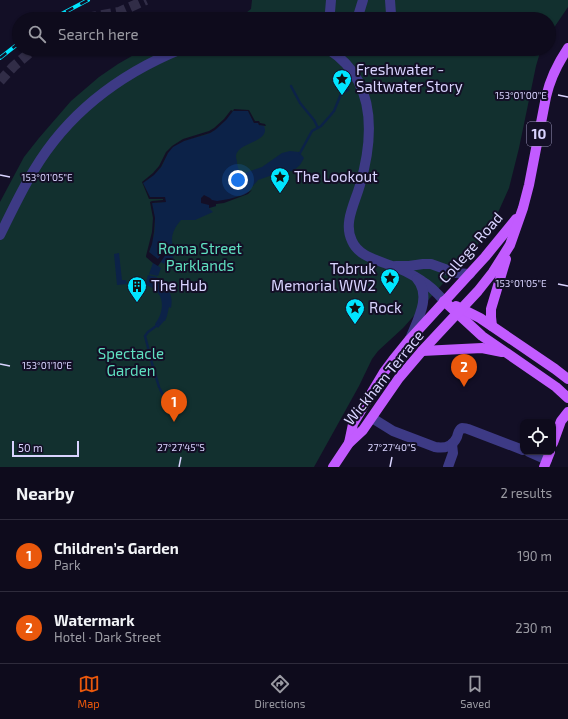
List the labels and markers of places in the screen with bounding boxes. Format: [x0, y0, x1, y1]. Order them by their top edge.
place label: Freshwater - Saltwater Story [356, 60, 463, 95]
place icon: Freshwater - Saltwater Story [331, 68, 353, 96]
place icon: The Lookout [269, 166, 291, 194]
place label: The Lookout [294, 167, 378, 185]
place label: Tobruk Memorial WW2 [271, 259, 376, 294]
place icon: Tobruk Memorial WW2 [379, 267, 401, 295]
building icon: The Hub [126, 275, 148, 303]
place label: The Hub [151, 276, 207, 294]
place icon: Rock [344, 297, 366, 325]
place label: Rock [369, 298, 402, 316]
pin: 2 [451, 354, 477, 387]
pin: 1 [161, 389, 187, 422]

